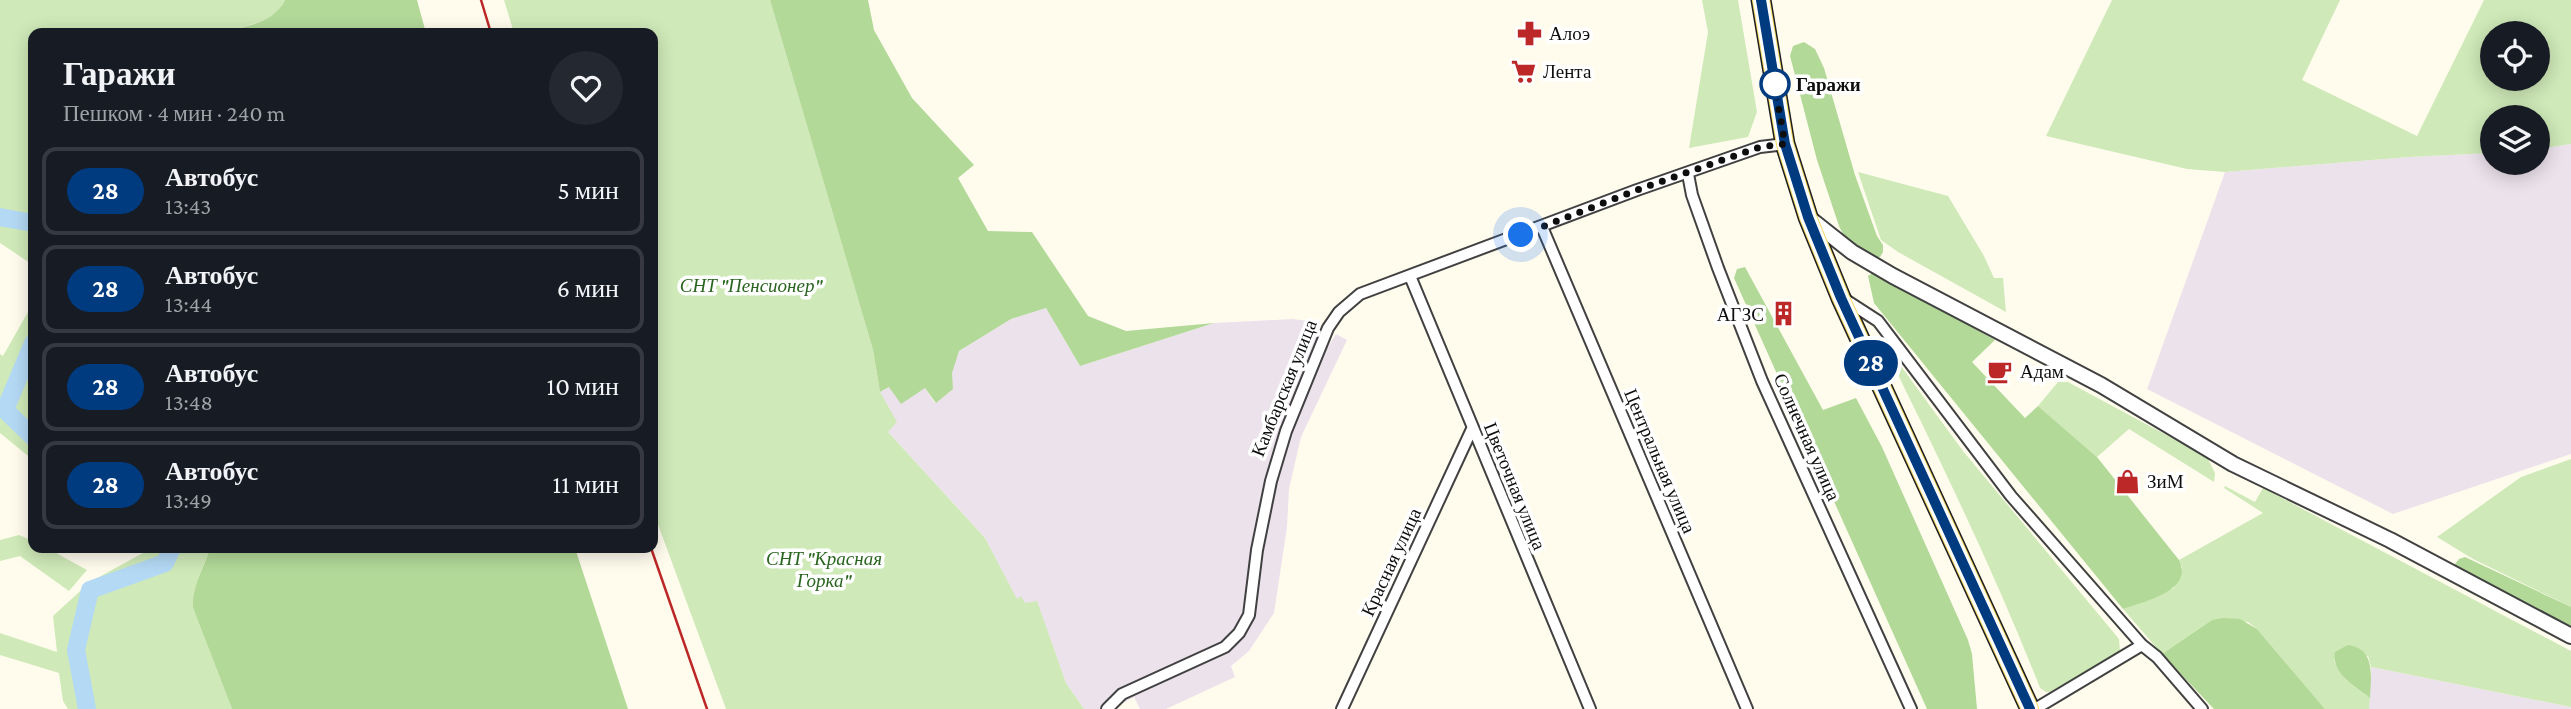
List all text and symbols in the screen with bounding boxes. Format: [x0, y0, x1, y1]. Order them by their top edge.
pharmacy icon: Алоэ [1515, 19, 1543, 47]
map controls [2480, 21, 2550, 175]
button: locate [2480, 21, 2550, 91]
place label: Алоэ [1549, 23, 1590, 44]
button: heart [549, 51, 623, 125]
text: Гаражи [63, 55, 175, 92]
supermarket icon: Лента [1509, 57, 1537, 85]
place label: Лента [1543, 61, 1592, 82]
marker: Гаражи [1760, 69, 1790, 99]
place label: Гаражи [1796, 74, 1861, 95]
text: Пешком · 4 мин · 240 m [63, 100, 285, 126]
button: layers [2480, 105, 2550, 175]
text: Автобус [165, 163, 258, 192]
text: 5 мин [558, 176, 619, 205]
text: 28 [92, 177, 119, 204]
text: 13:43 [165, 193, 211, 219]
your location [1503, 217, 1538, 252]
text: Автобус [165, 261, 258, 290]
text: 6 мин [557, 274, 619, 303]
text: 28 [92, 275, 119, 302]
park label: СНТ "Пенсионер" [680, 275, 823, 296]
text: 13:44 [165, 291, 212, 317]
building icon: АГЗС [1770, 300, 1798, 328]
place label: АГЗС [1717, 304, 1764, 325]
street label: Камбарская улица [1247, 316, 1321, 459]
line badge: 28 [1840, 340, 1902, 386]
text: 28 [1858, 349, 1884, 376]
cafe icon: Адам [1986, 357, 2014, 385]
text: Автобус [165, 359, 258, 388]
place label: Адам [2020, 361, 2064, 382]
street label: Солнечная улица [1770, 370, 1845, 504]
text: 10 мин [547, 372, 619, 401]
text: 28 [92, 373, 119, 400]
street label: Центральная улица [1620, 386, 1700, 537]
text: 13:48 [165, 389, 213, 415]
street label: Цветочная улица [1480, 419, 1550, 553]
text: Автобус [165, 457, 258, 486]
shop icon: ЗиМ [2113, 467, 2141, 495]
text: 11 мин [553, 470, 619, 499]
text: 28 [92, 471, 119, 498]
place label: ЗиМ [2147, 471, 2184, 492]
text: 13:49 [165, 487, 212, 513]
street label: Красная улица [1357, 504, 1425, 619]
park label: СНТ "Красная Горка" [766, 548, 882, 591]

